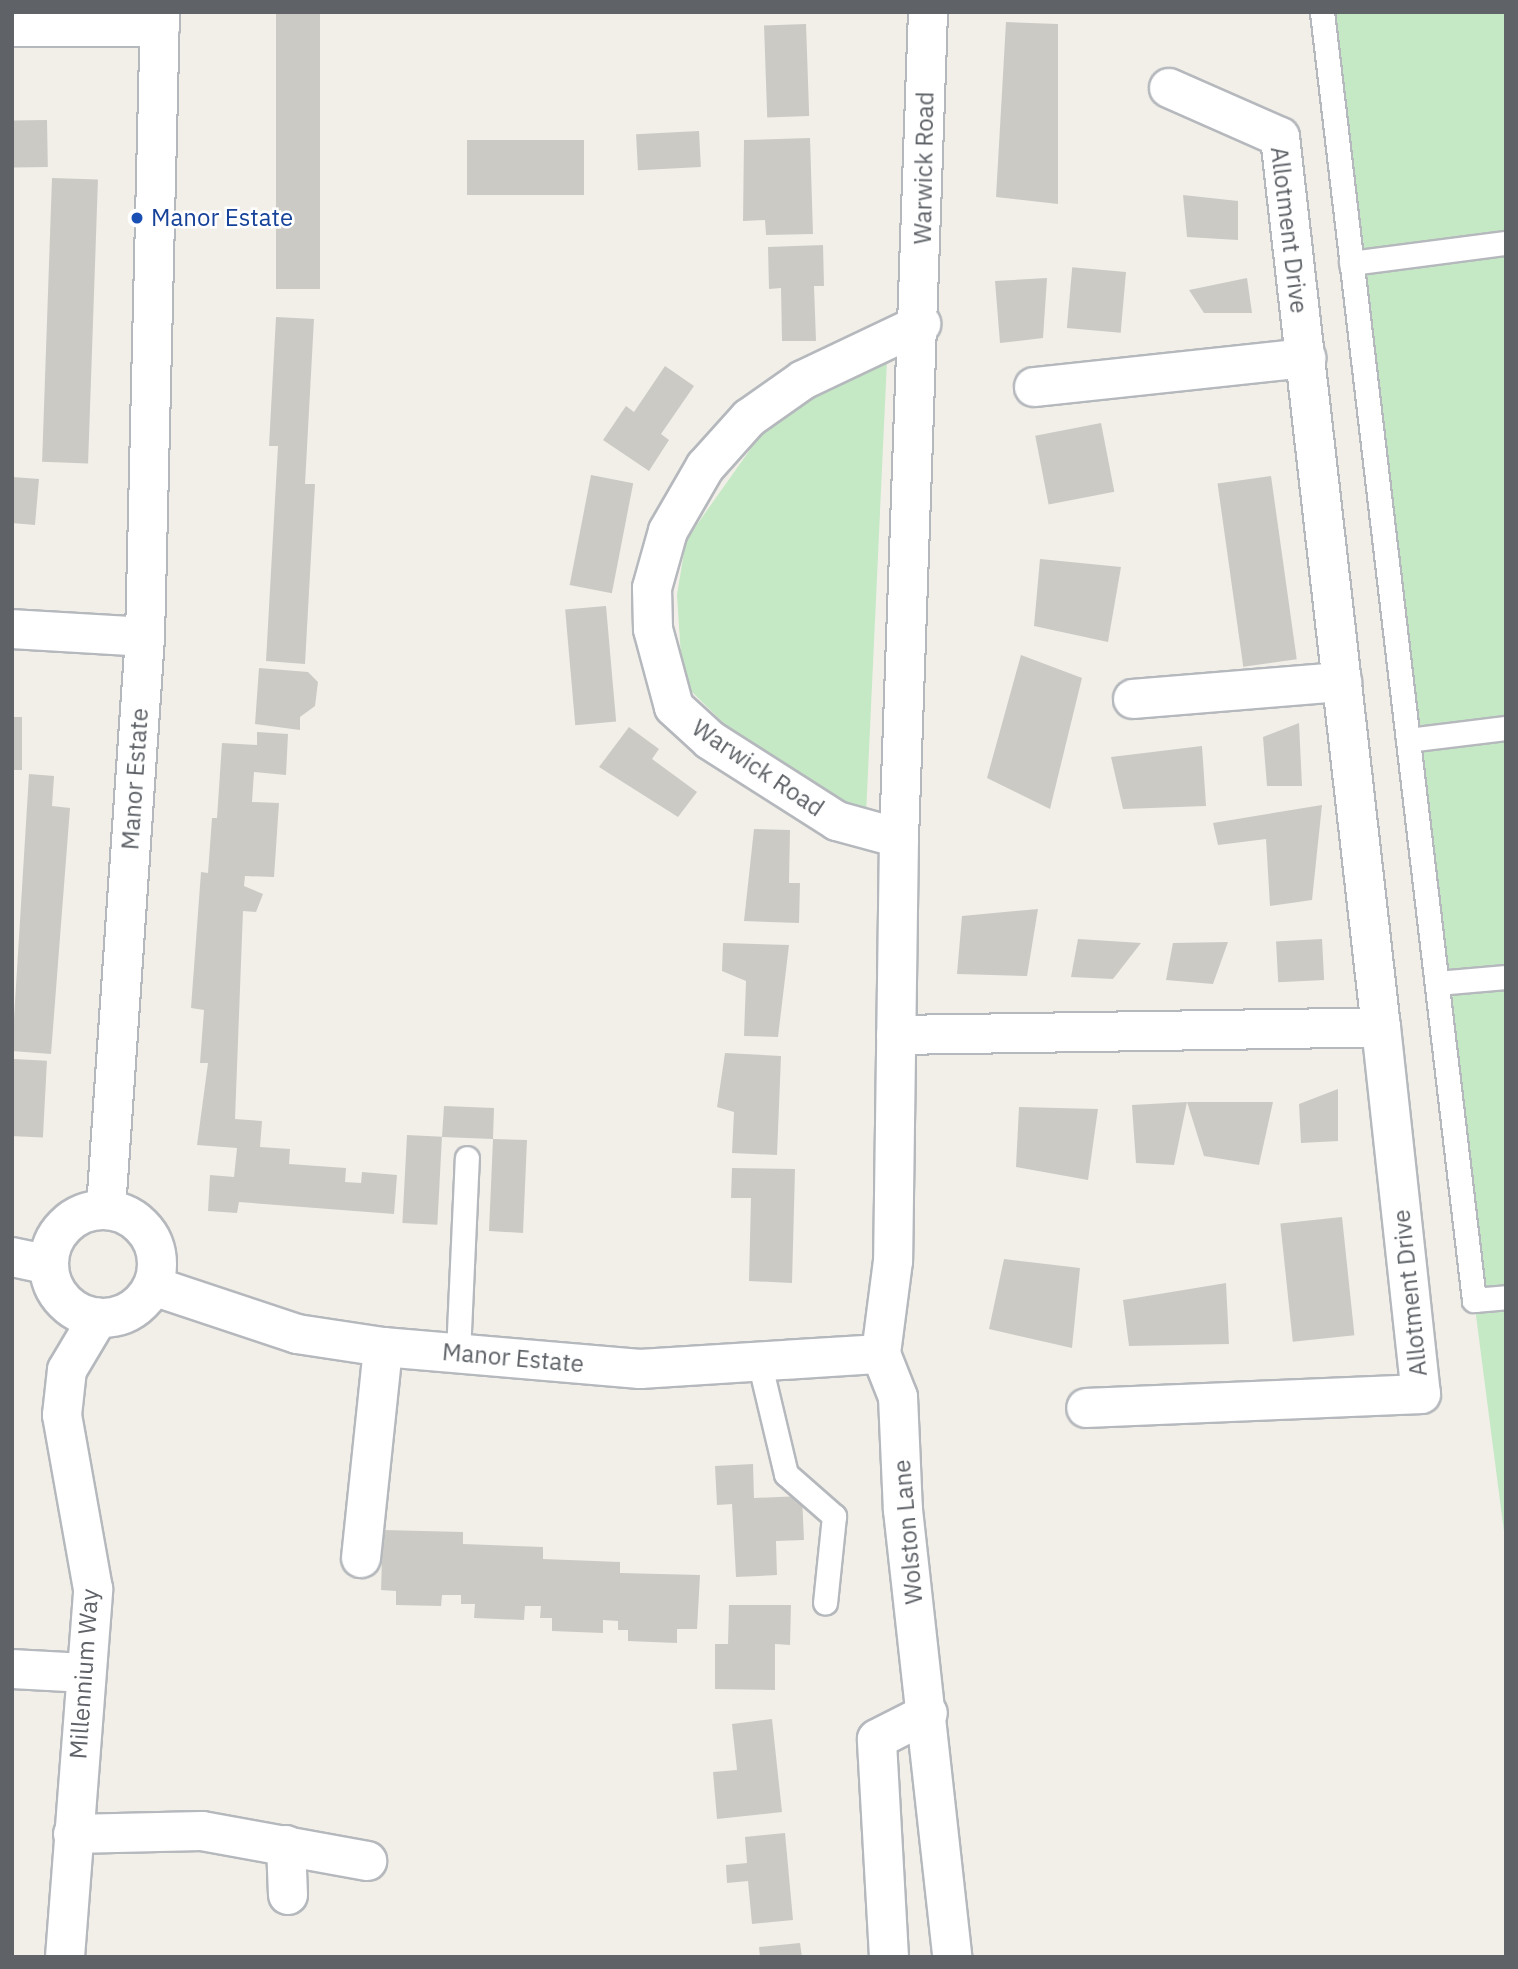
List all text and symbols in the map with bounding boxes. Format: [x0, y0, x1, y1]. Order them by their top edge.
street label: Warwick Road [908, 91, 940, 245]
street label: Allotment Drive [1264, 145, 1314, 315]
place label: Manor Estate [151, 204, 293, 232]
marker: Manor Estate [129, 210, 145, 226]
street label: Manor Estate [116, 707, 154, 851]
street label: Warwick Road [687, 713, 829, 823]
street label: Allotment Drive [1387, 1208, 1433, 1378]
street label: Manor Estate [441, 1337, 585, 1379]
street label: Wolston Lane [887, 1458, 929, 1606]
street label: Millennium Way [64, 1588, 104, 1760]

